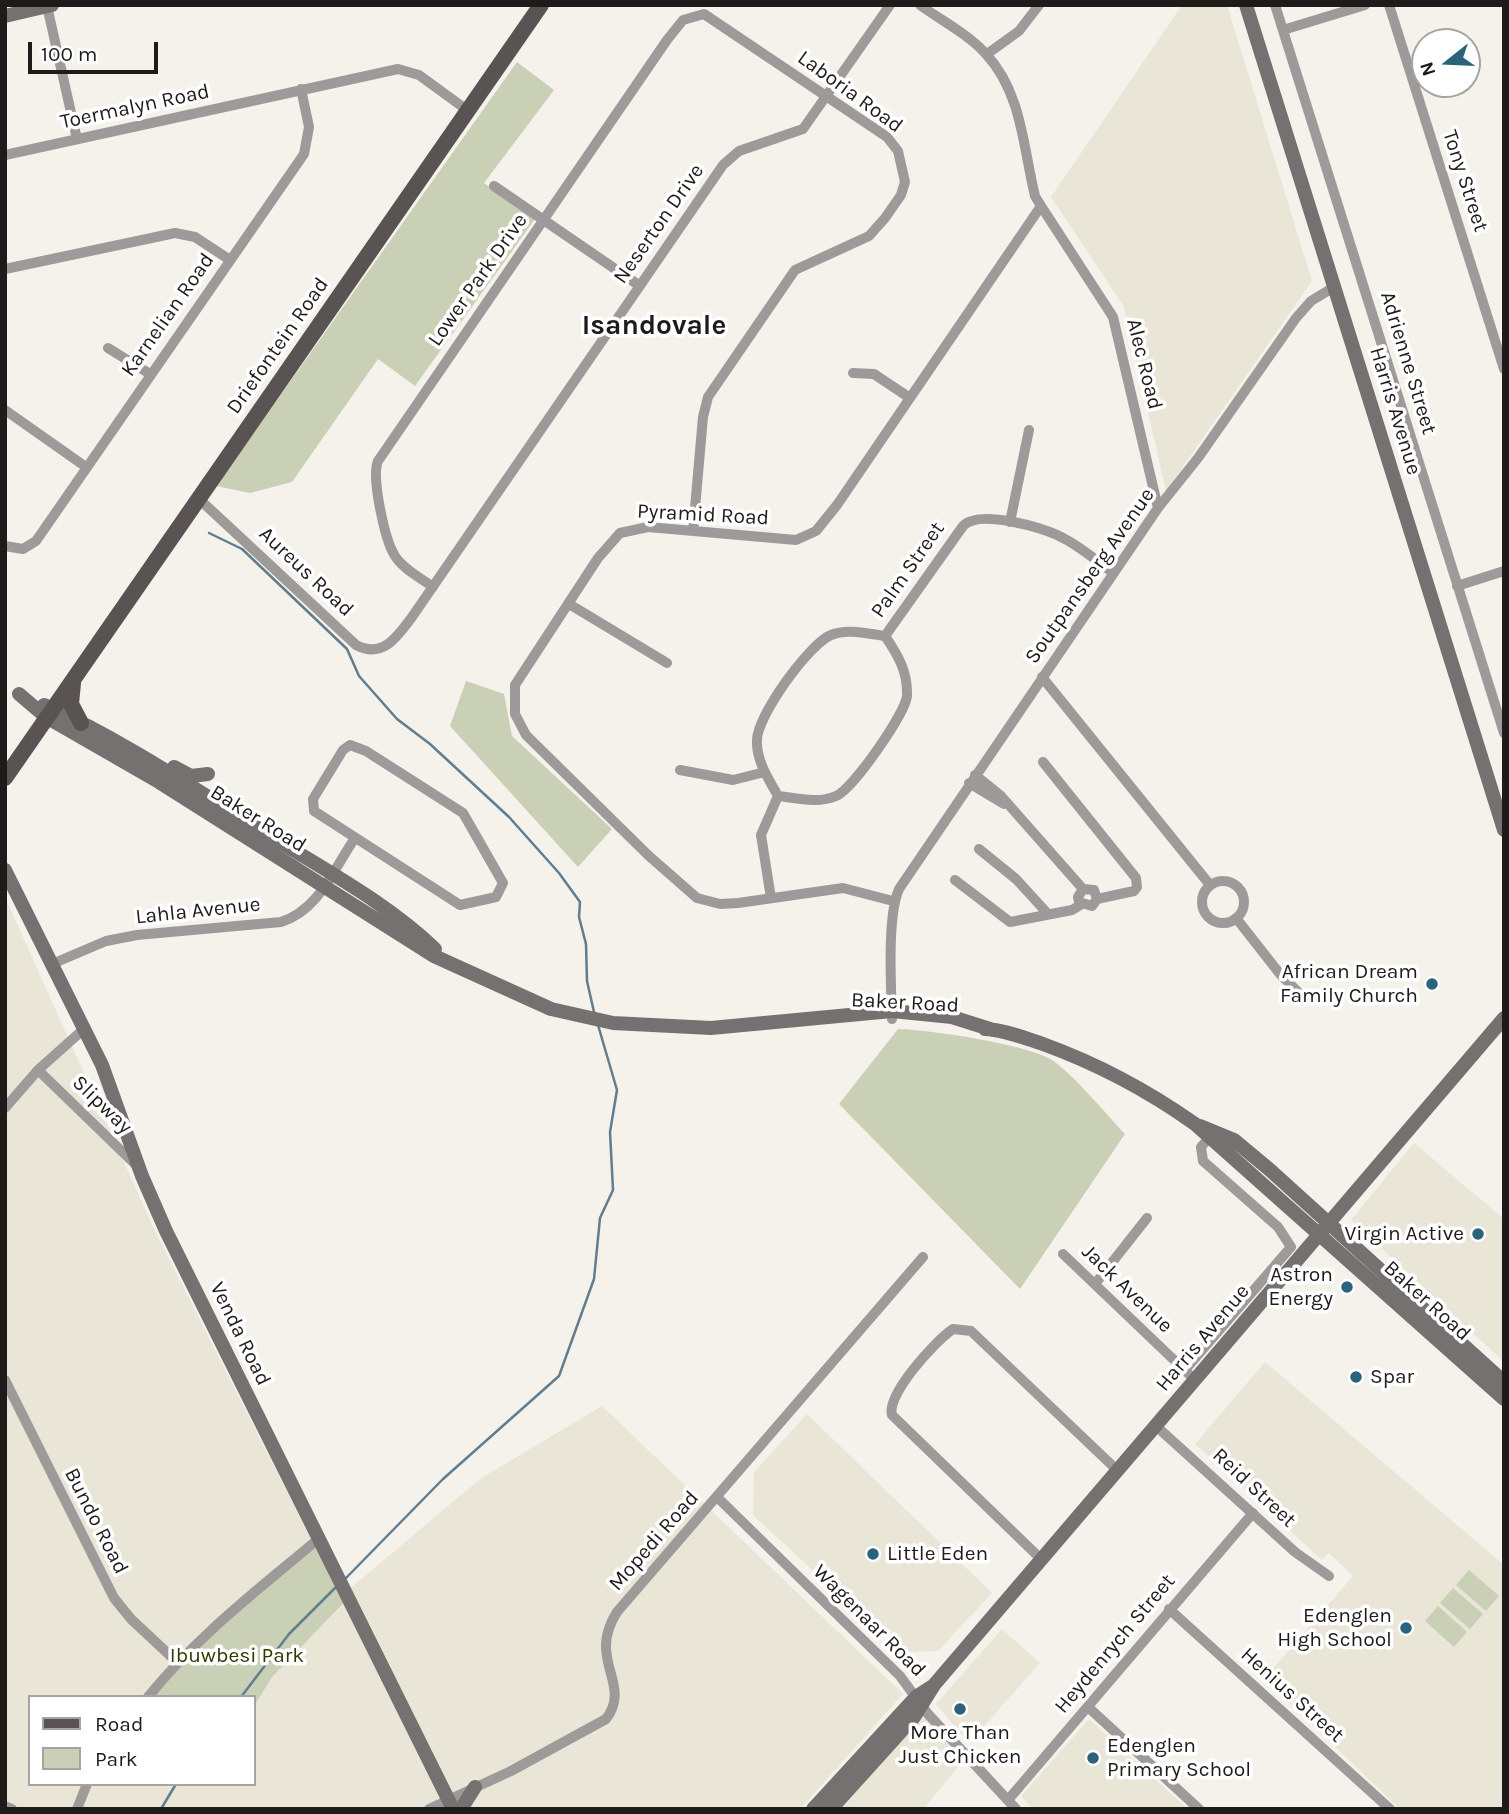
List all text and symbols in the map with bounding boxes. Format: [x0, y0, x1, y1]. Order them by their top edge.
scale bar [32, 28, 161, 72]
north arrow [1411, 28, 1481, 98]
text: 100 m [41, 42, 98, 66]
street label: Laboria Road [792, 45, 908, 139]
text: N [1415, 59, 1440, 79]
street label: Toermalyn Road [58, 79, 212, 135]
street label: Tony Street [1437, 127, 1493, 235]
street label: Neserton Drive [608, 159, 710, 289]
street label: Lower Park Drive [423, 209, 533, 351]
street label: Karnelian Road [116, 248, 220, 382]
street label: Driefontein Road [222, 273, 334, 419]
street label: Adrienne Street [1374, 289, 1442, 437]
district label: Isandovale [582, 309, 726, 343]
street label: Alec Road [1121, 316, 1167, 412]
street label: Harris Avenue [1364, 344, 1426, 478]
street label: Soutpansberg Avenue [1020, 483, 1160, 669]
street label: Pyramid Road [636, 499, 770, 531]
street label: Palm Street [866, 517, 950, 623]
street label: Aureus Road [253, 522, 359, 622]
street label: Baker Road [205, 780, 311, 858]
street label: Lahla Avenue [134, 892, 262, 930]
place label: African Dream Family Church [1280, 959, 1418, 1009]
marker: African Dream Family Church [1424, 976, 1440, 992]
street label: Baker Road [850, 988, 960, 1018]
street label: Slipway [67, 1070, 137, 1140]
place label: Virgin Active [1345, 1221, 1464, 1247]
marker: Virgin Active [1470, 1226, 1486, 1242]
street label: Jack Avenue [1076, 1239, 1178, 1339]
street label: Baker Road [1378, 1255, 1476, 1347]
place label: Astron Energy [1269, 1262, 1333, 1312]
street label: Venda Road [204, 1278, 276, 1390]
street label: Harris Avenue [1151, 1279, 1255, 1397]
marker: Astron Energy [1339, 1279, 1355, 1295]
place label: Spar [1370, 1364, 1414, 1390]
marker: Spar [1348, 1369, 1364, 1385]
street label: Reid Street [1207, 1443, 1301, 1533]
street label: Bundo Road [59, 1464, 133, 1578]
street label: Mopedi Road [604, 1486, 704, 1596]
place label: Little Eden [887, 1541, 988, 1567]
marker: Little Eden [865, 1546, 881, 1562]
street label: Wagenaar Road [807, 1559, 931, 1683]
street label: Heydenrych Street [1049, 1569, 1181, 1719]
place label: Edenglen High School [1277, 1603, 1392, 1653]
marker: Edenglen High School [1398, 1620, 1414, 1636]
street label: Henius Street [1235, 1642, 1349, 1748]
park label: Ibuwbesi Park [170, 1643, 304, 1669]
legend [28, 1695, 256, 1786]
marker: More Than Just Chicken [952, 1701, 968, 1717]
text: Road [95, 1712, 143, 1736]
place label: More Than Just Chicken [898, 1720, 1022, 1770]
place label: Edenglen Primary School [1107, 1733, 1251, 1783]
text: Park [95, 1747, 138, 1771]
marker: Edenglen Primary School [1085, 1750, 1101, 1766]

